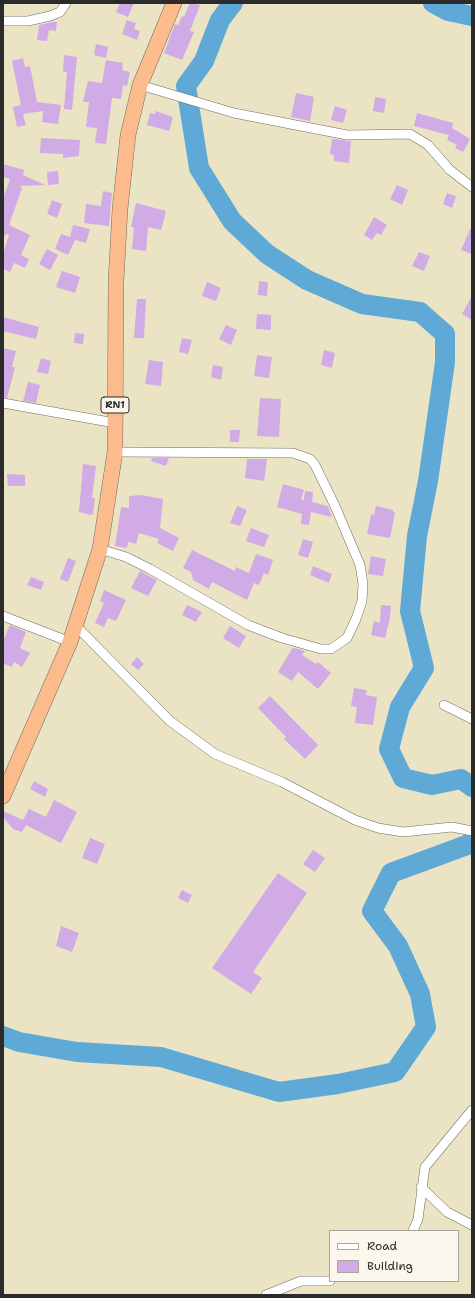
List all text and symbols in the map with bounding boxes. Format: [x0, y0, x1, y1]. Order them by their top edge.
road number: RN1 [101, 397, 129, 413]
legend [329, 1230, 459, 1282]
text: Road [367, 1238, 397, 1254]
text: Building [367, 1258, 413, 1274]

